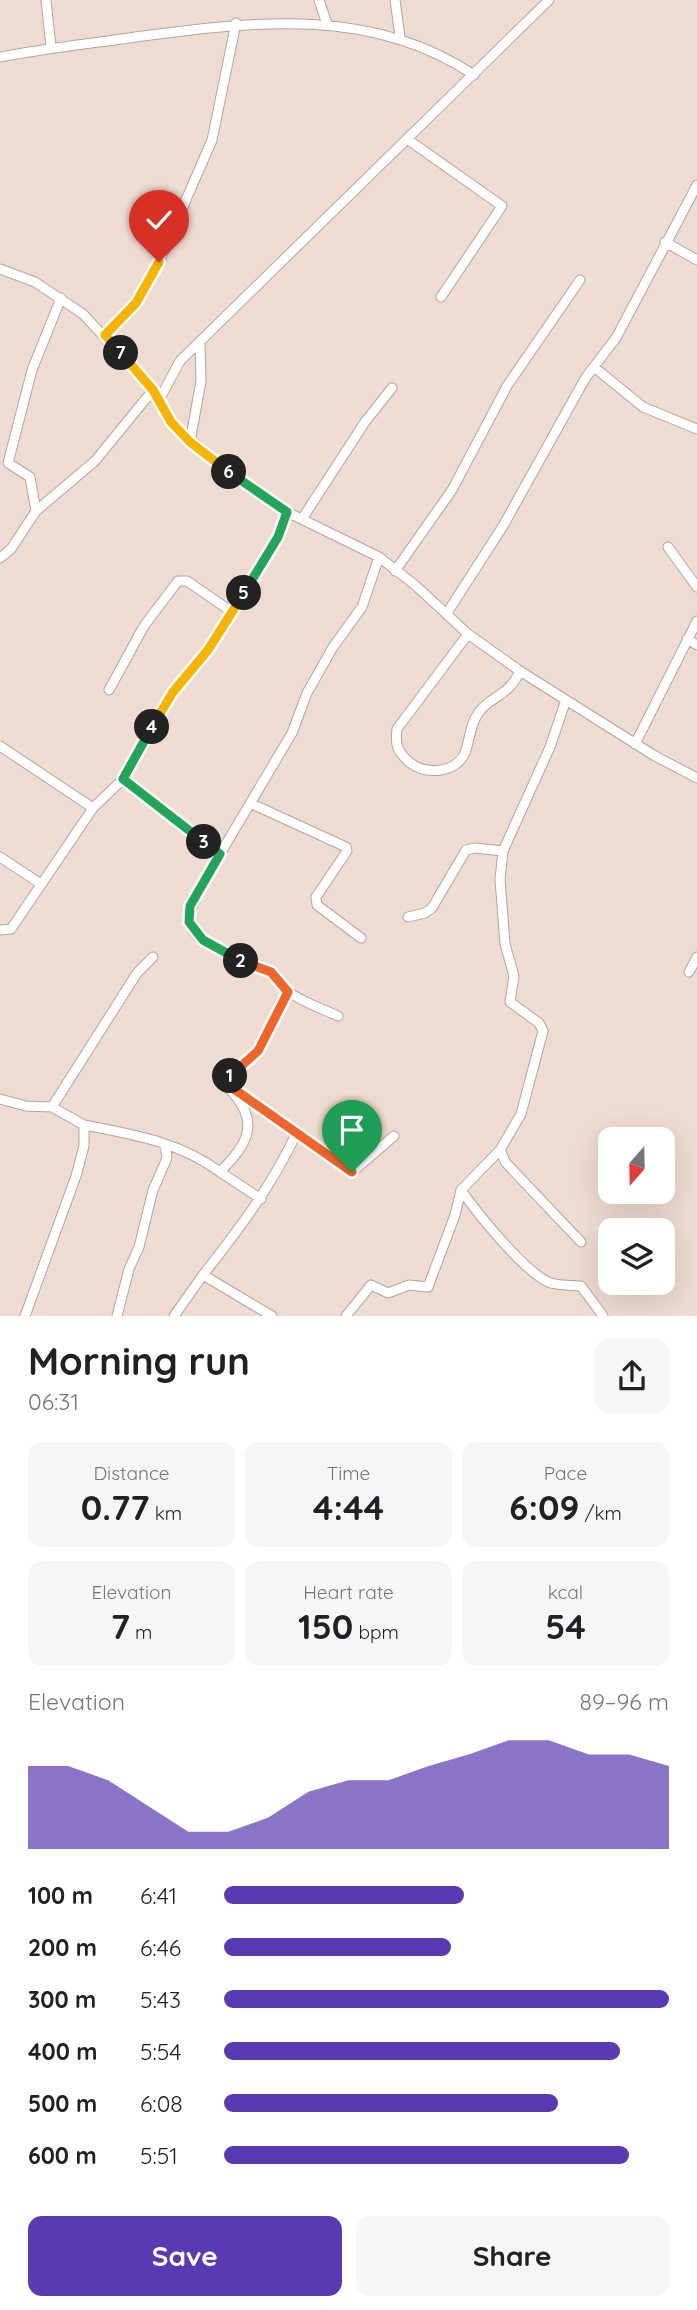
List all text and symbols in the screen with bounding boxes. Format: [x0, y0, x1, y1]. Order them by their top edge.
pin [129, 190, 189, 262]
icon: check [140, 201, 178, 239]
pin: 7 [104, 336, 138, 370]
text: 7 [115, 340, 126, 364]
pin: 6 [212, 454, 246, 490]
text: 6 [223, 459, 234, 483]
pin: 5 [226, 576, 262, 610]
text: 5 [238, 580, 249, 604]
pin: 4 [134, 710, 170, 744]
text: 4 [146, 714, 157, 738]
pin: 3 [186, 824, 222, 860]
text: 3 [198, 829, 209, 853]
pin: 2 [224, 944, 258, 978]
text: 2 [235, 948, 246, 972]
pin: 1 [212, 1058, 247, 1094]
text: 1 [226, 1063, 233, 1087]
pin [322, 1100, 382, 1172]
icon: arrive [333, 1111, 371, 1149]
north arrow [598, 1127, 676, 1204]
map controls [598, 1127, 675, 1295]
button: layers [598, 1218, 675, 1295]
text: Morning run [28, 1337, 250, 1385]
button: share [595, 1339, 669, 1413]
text: 06:31 [28, 1387, 79, 1416]
text: Distance [93, 1461, 170, 1485]
text: Time [327, 1461, 370, 1485]
text: Pace [544, 1461, 587, 1485]
text: 0.77 [81, 1485, 149, 1529]
text: 4:44 [313, 1485, 384, 1529]
text: 6:09 [509, 1485, 579, 1529]
text: km [149, 1501, 182, 1525]
text: /km [579, 1501, 622, 1525]
text: Elevation [91, 1580, 172, 1604]
text: Heart rate [303, 1580, 394, 1604]
text: kcal [548, 1580, 583, 1604]
text: 7 [111, 1604, 130, 1648]
text: 150 [298, 1604, 353, 1648]
text: 54 [545, 1604, 586, 1648]
text: m [130, 1620, 152, 1644]
text: bpm [353, 1620, 399, 1644]
text: Elevation [28, 1687, 125, 1716]
text: 89–96 m [580, 1687, 669, 1716]
text: 100 m [28, 1881, 93, 1910]
text: 6:41 [140, 1881, 177, 1910]
text: 200 m [28, 1933, 97, 1962]
text: 6:46 [140, 1933, 181, 1962]
text: 300 m [28, 1985, 96, 2014]
text: 5:43 [140, 1985, 181, 2014]
text: 400 m [28, 2037, 97, 2066]
text: 5:54 [140, 2037, 182, 2066]
text: 500 m [28, 2089, 97, 2118]
text: 6:08 [140, 2089, 183, 2118]
text: 600 m [28, 2141, 97, 2170]
text: 5:51 [140, 2141, 178, 2170]
button: Save [28, 2216, 342, 2296]
button: Share [356, 2216, 669, 2296]

